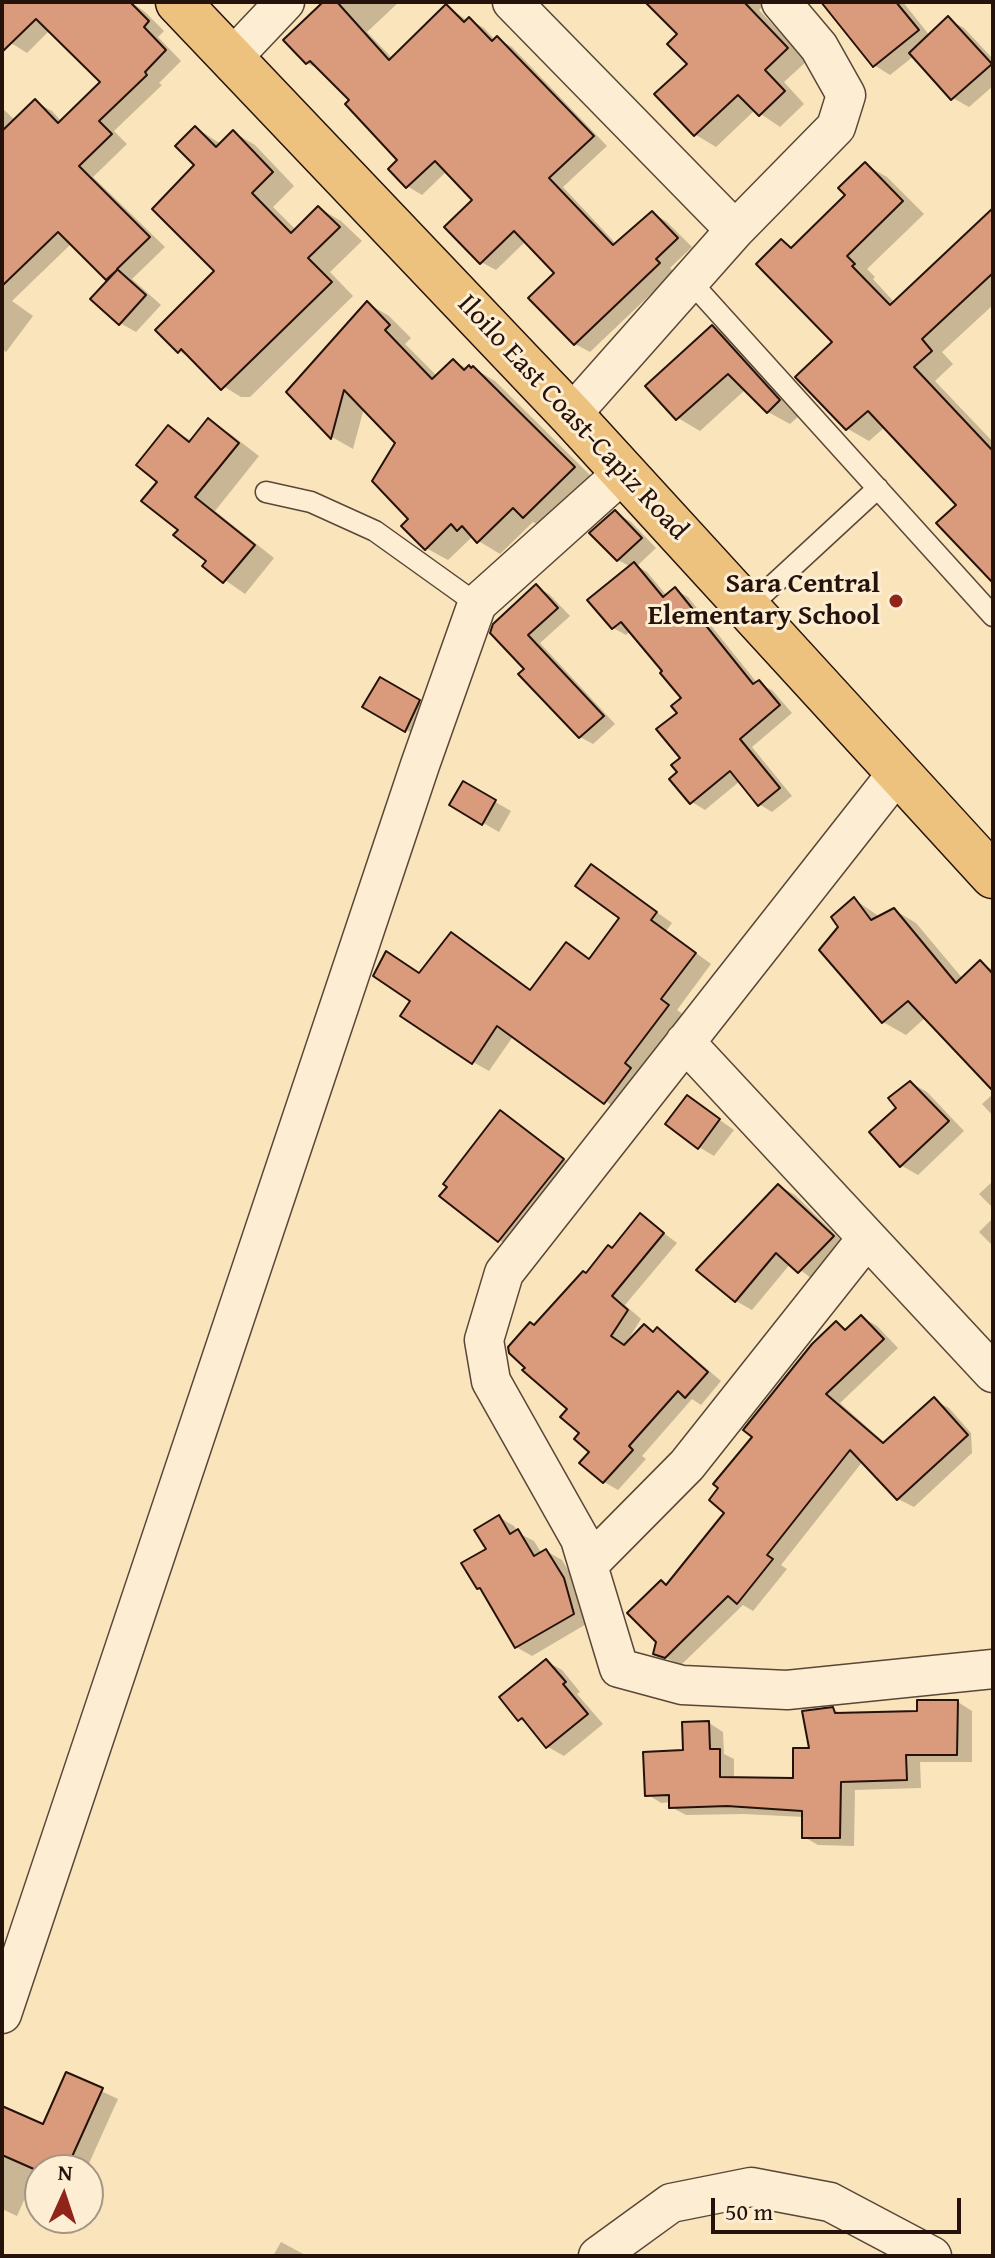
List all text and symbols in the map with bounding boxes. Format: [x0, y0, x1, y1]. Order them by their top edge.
street label: Iloilo East Coast-Capiz Road [449, 288, 695, 548]
place label: Sara Central Elementary School [648, 568, 880, 634]
marker: Sara Central Elementary School [887, 592, 905, 610]
north arrow [24, 2154, 104, 2234]
text: N [57, 2156, 73, 2188]
scale bar [715, 2182, 965, 2232]
text: 50 m [725, 2194, 773, 2229]

